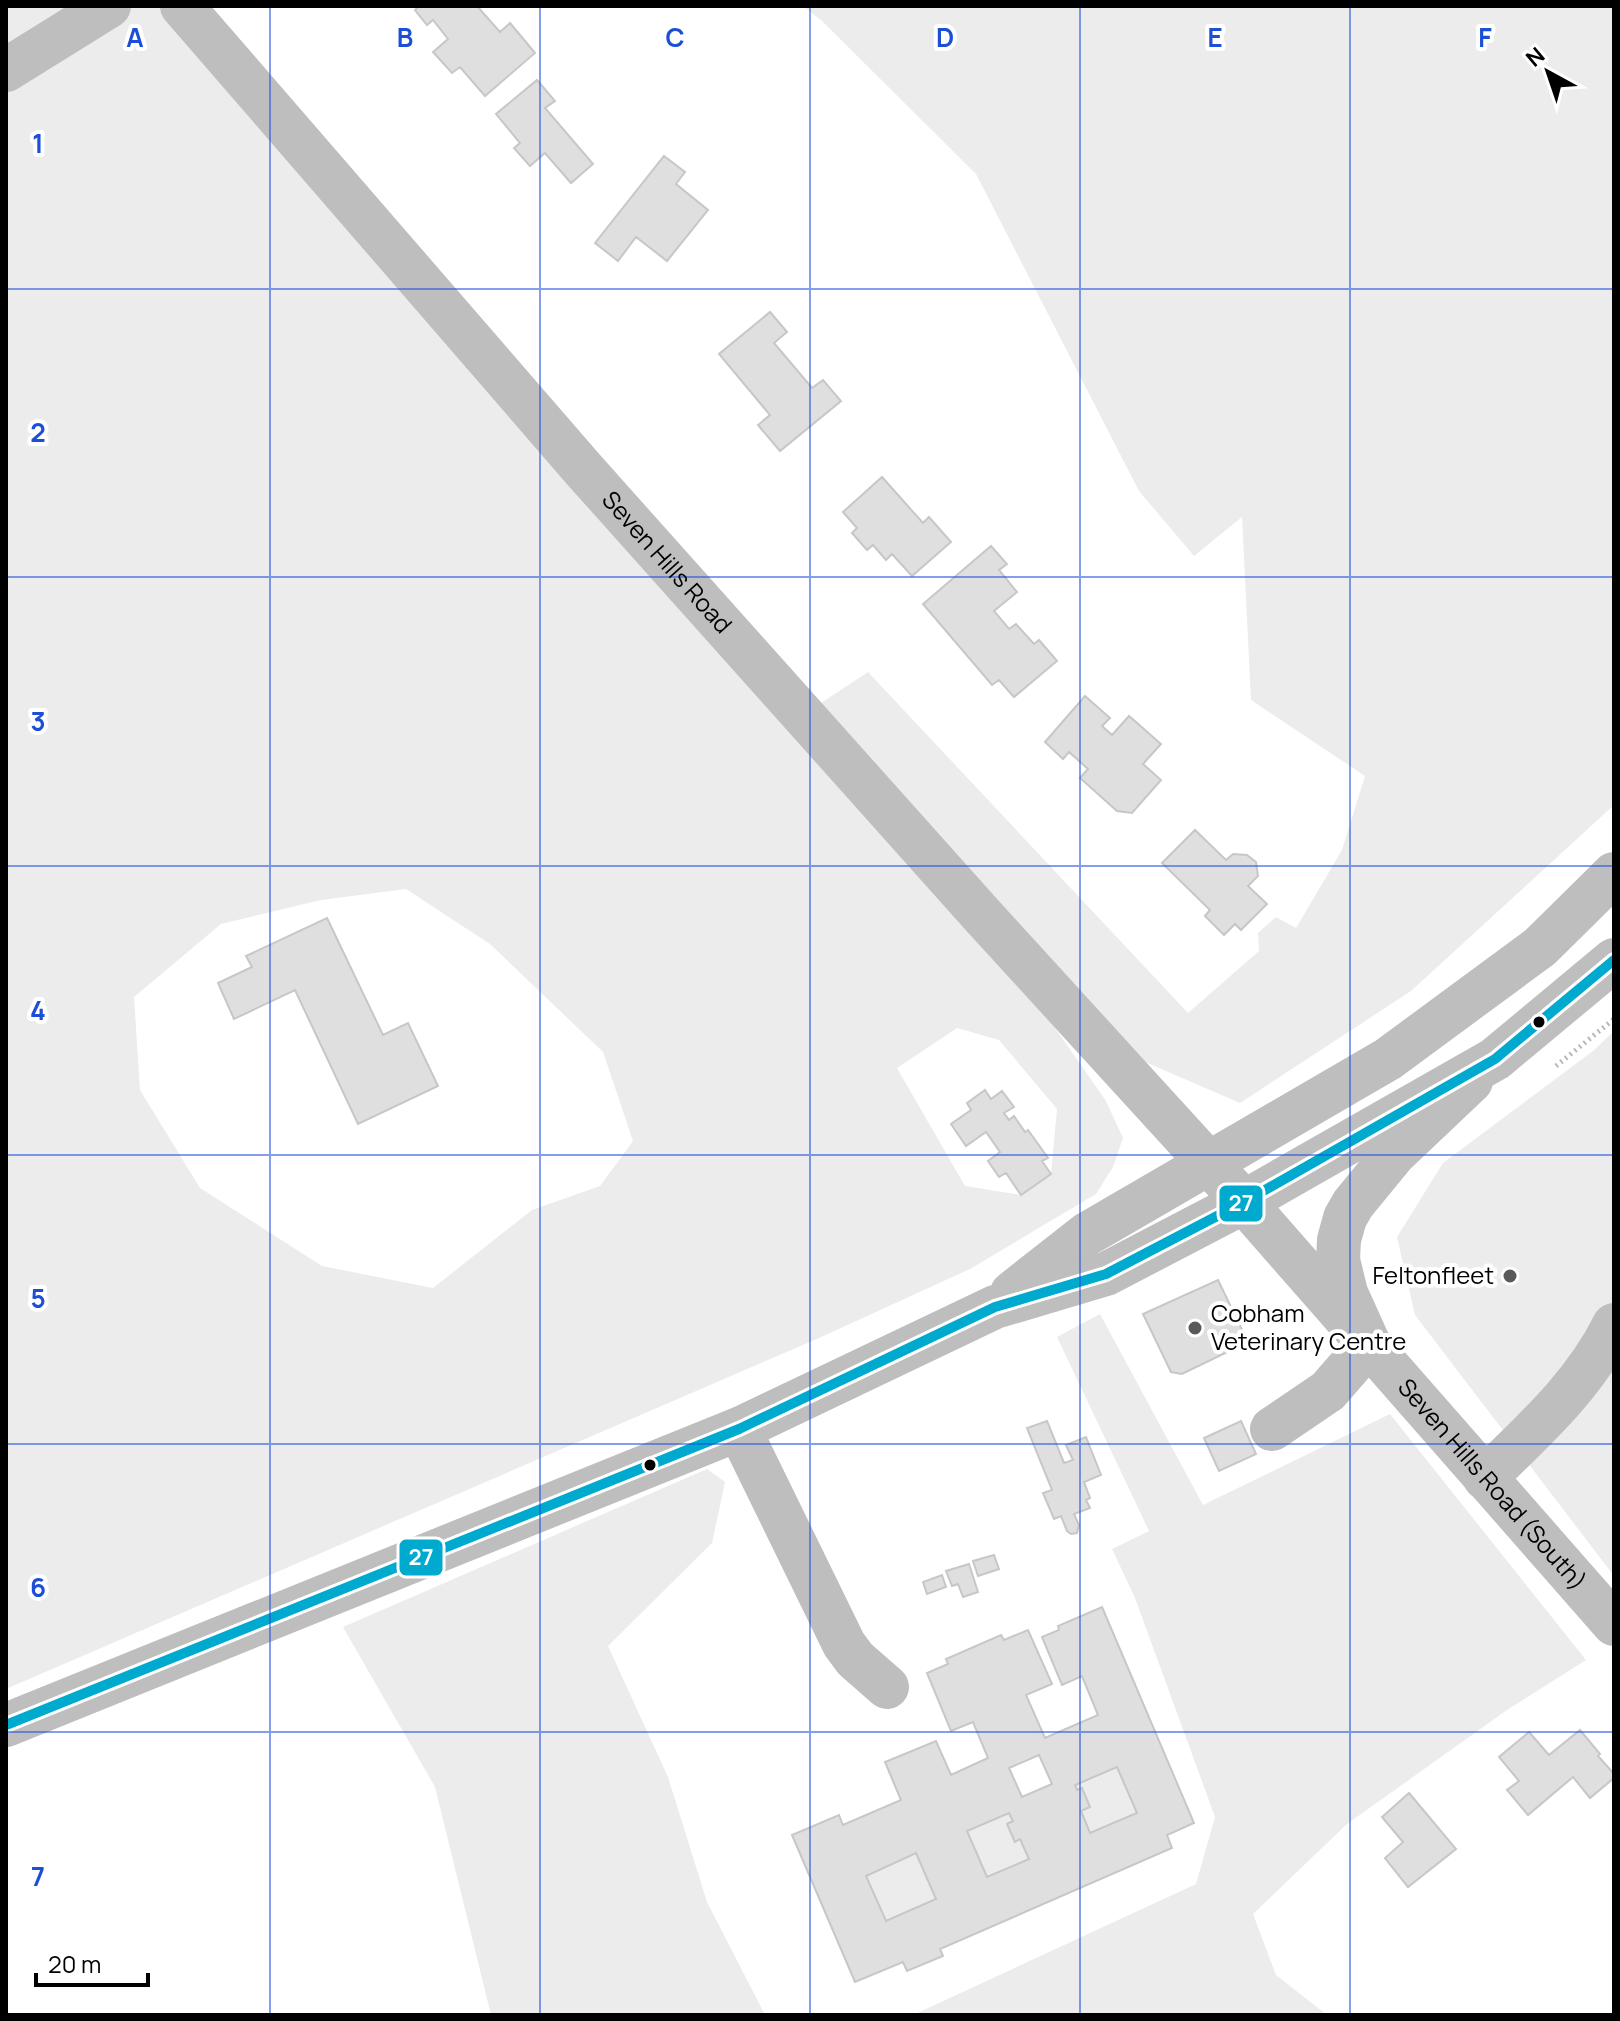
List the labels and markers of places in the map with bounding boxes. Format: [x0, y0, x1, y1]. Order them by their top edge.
unlabelled marker [1531, 1014, 1547, 1030]
place label: Feltonfleet [1372, 1258, 1494, 1291]
marker: Feltonfleet [1501, 1267, 1519, 1285]
place label: Cobham Veterinary Centre [1211, 1296, 1406, 1357]
marker: Cobham Veterinary Centre [1186, 1319, 1204, 1337]
unlabelled marker [642, 1457, 658, 1473]

